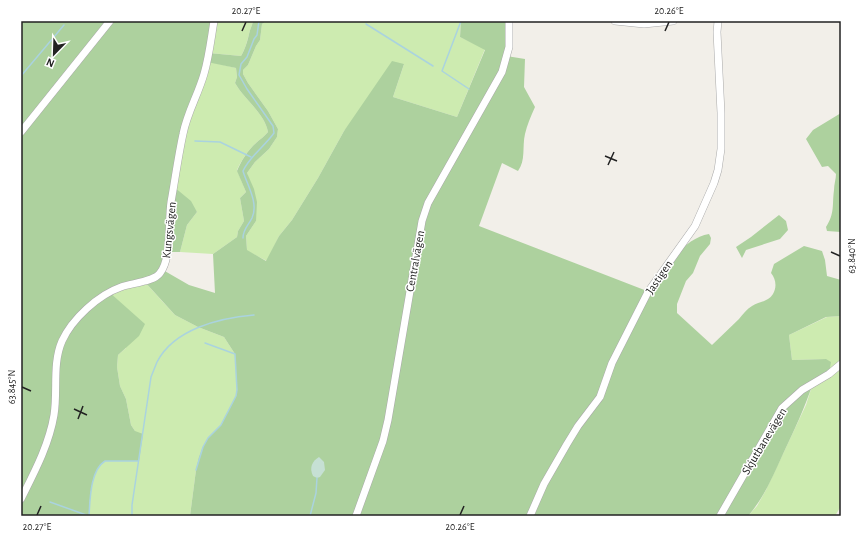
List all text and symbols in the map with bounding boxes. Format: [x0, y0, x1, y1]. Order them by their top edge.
text: 20.27°E [232, 6, 260, 16]
text: 20.26°E [654, 6, 684, 16]
north arrow [34, 34, 74, 74]
text: N [45, 56, 56, 69]
street label: Kungsvägen [160, 201, 178, 259]
street label: Centralvägen [404, 230, 426, 292]
text: 63.840°N [847, 238, 857, 274]
street label: Jastigen [643, 258, 675, 296]
text: 63.845°N [7, 370, 17, 404]
street label: Skjutbanevägen [739, 406, 789, 477]
text: 20.27°E [23, 522, 51, 532]
text: 20.26°E [445, 522, 475, 532]

